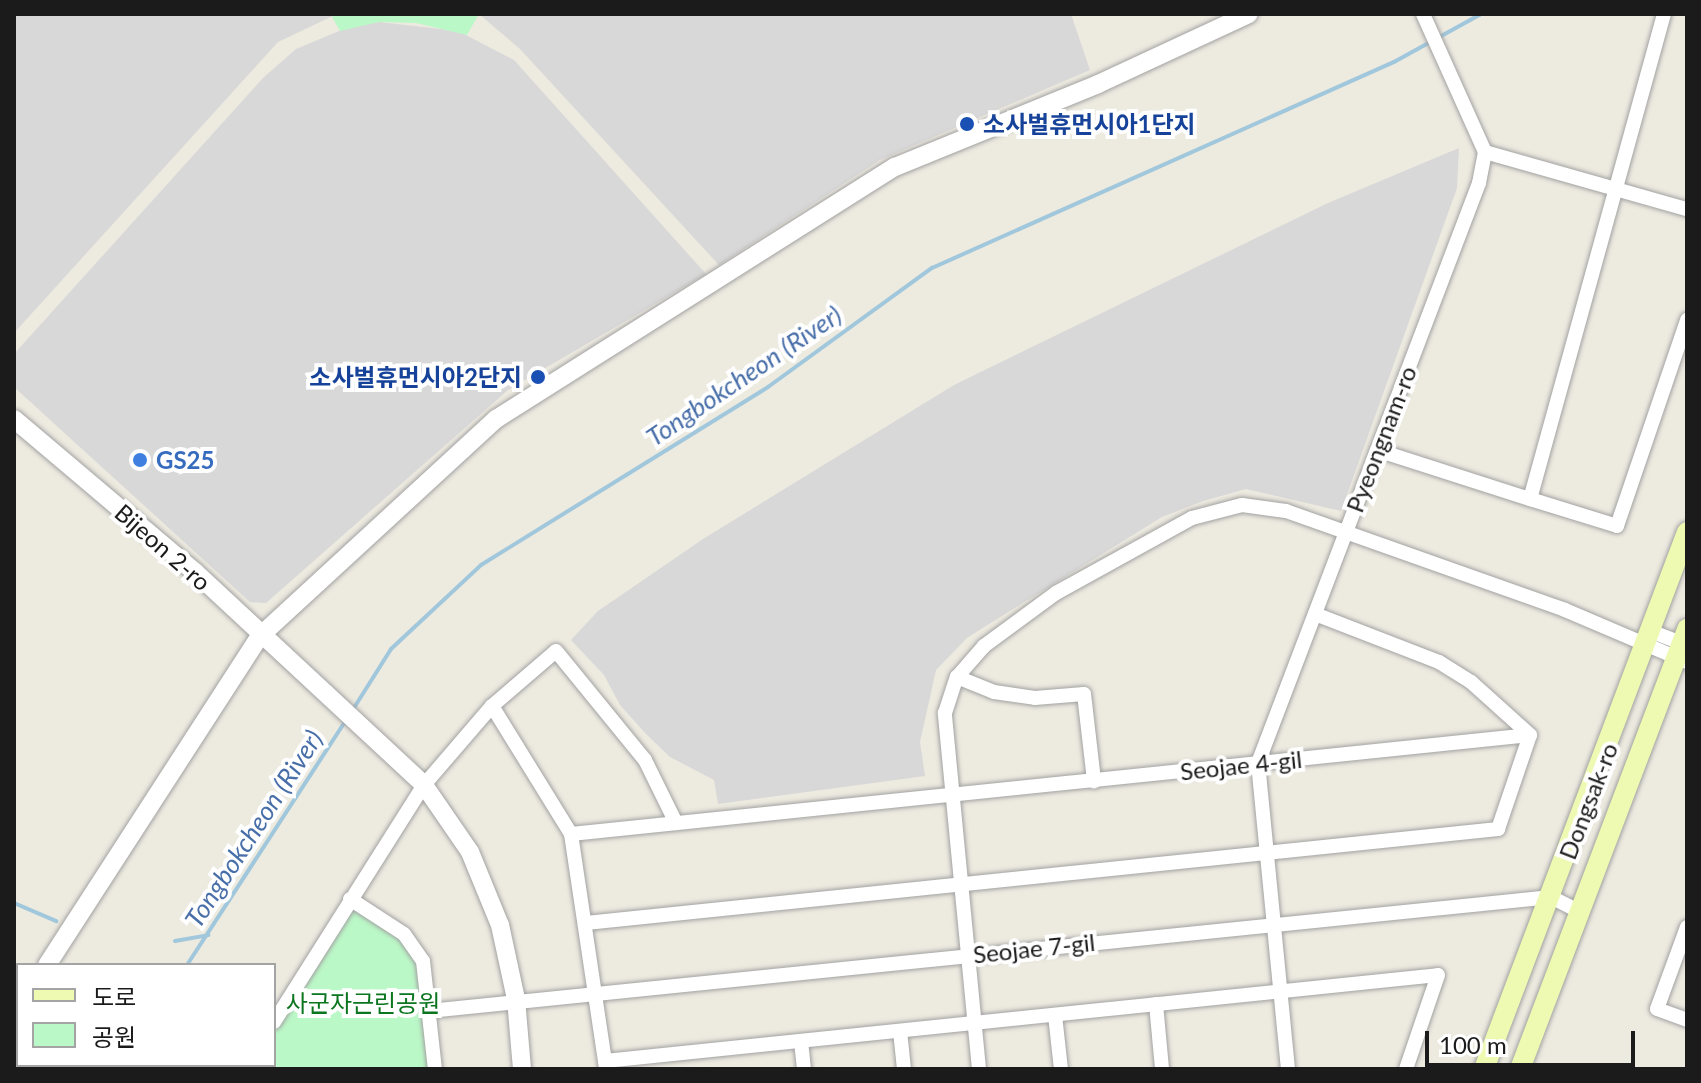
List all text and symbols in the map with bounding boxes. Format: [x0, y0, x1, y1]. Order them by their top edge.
place label: 소사벌휴먼시아1단지 [983, 110, 1196, 138]
marker: 소사벌휴먼시아1단지 [958, 115, 976, 133]
water label: Tongbokcheon (River) [640, 299, 848, 453]
street label: Pyeongnam-ro [1340, 362, 1422, 516]
place label: 소사벌휴먼시아2단지 [309, 363, 522, 391]
marker: 소사벌휴먼시아2단지 [529, 368, 547, 386]
place label: GS25 [156, 446, 214, 474]
marker: GS25 [131, 451, 149, 469]
street label: Bijeon 2-ro [109, 498, 217, 596]
water label: Tongbokcheon (River) [179, 725, 329, 933]
street label: Dongsak-ro [1553, 739, 1623, 863]
street label: Seojae 4-gil [1179, 744, 1303, 786]
street label: Seojae 7-gil [972, 927, 1096, 969]
legend [16, 963, 276, 1067]
text: 도로 [92, 982, 136, 1011]
park label: 사군자근린공원 [286, 989, 440, 1017]
scale bar [1429, 1015, 1639, 1065]
text: 공원 [92, 1022, 136, 1051]
text: 100 m [1439, 1030, 1507, 1059]

